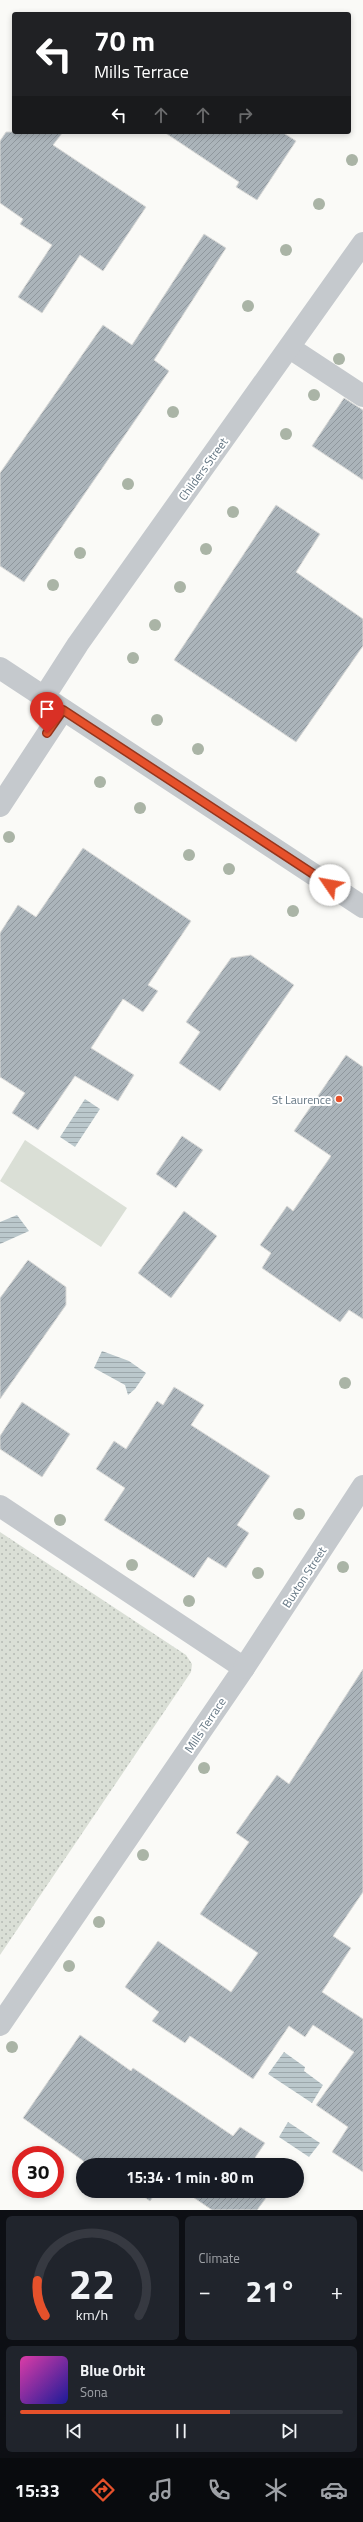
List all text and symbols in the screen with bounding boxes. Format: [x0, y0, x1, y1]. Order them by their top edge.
text: 70 m [94, 19, 155, 62]
icon: left [28, 28, 80, 80]
text: Mills Terrace [94, 58, 189, 85]
icon: left [108, 104, 130, 126]
icon: ahead [150, 104, 172, 126]
icon: ahead [192, 104, 214, 126]
icon: right [234, 104, 256, 126]
street label: Childers Street [174, 433, 233, 505]
pin [30, 692, 64, 733]
icon: arrive [36, 698, 58, 720]
position arrow [309, 864, 351, 906]
place label: St Laurence [272, 1090, 331, 1109]
marker: St Laurence [334, 1094, 344, 1104]
street label: Buxton Street [277, 1542, 331, 1611]
street label: Mills Terrace [179, 1693, 231, 1757]
speed limit sign: 30 [12, 2146, 64, 2198]
text: 15:34 · 1 min · 80 m [126, 2166, 254, 2189]
text: Climate [199, 2248, 240, 2268]
text: 22 [69, 2252, 116, 2315]
text: 21° [246, 2268, 296, 2314]
text: − [199, 2274, 211, 2308]
text: + [331, 2274, 343, 2308]
text: km/h [76, 2304, 108, 2326]
text: Blue Orbit [80, 2359, 145, 2382]
text: Sona [80, 2382, 107, 2402]
icon: previous [63, 2420, 85, 2442]
icon: pause [170, 2420, 192, 2442]
icon: next [278, 2420, 300, 2442]
icon: directions [89, 2476, 117, 2504]
icon: music [147, 2476, 175, 2504]
icon: phone [205, 2476, 233, 2504]
icon: climate [262, 2476, 290, 2504]
icon: car [320, 2476, 348, 2504]
text: 15:33 [15, 2477, 60, 2504]

